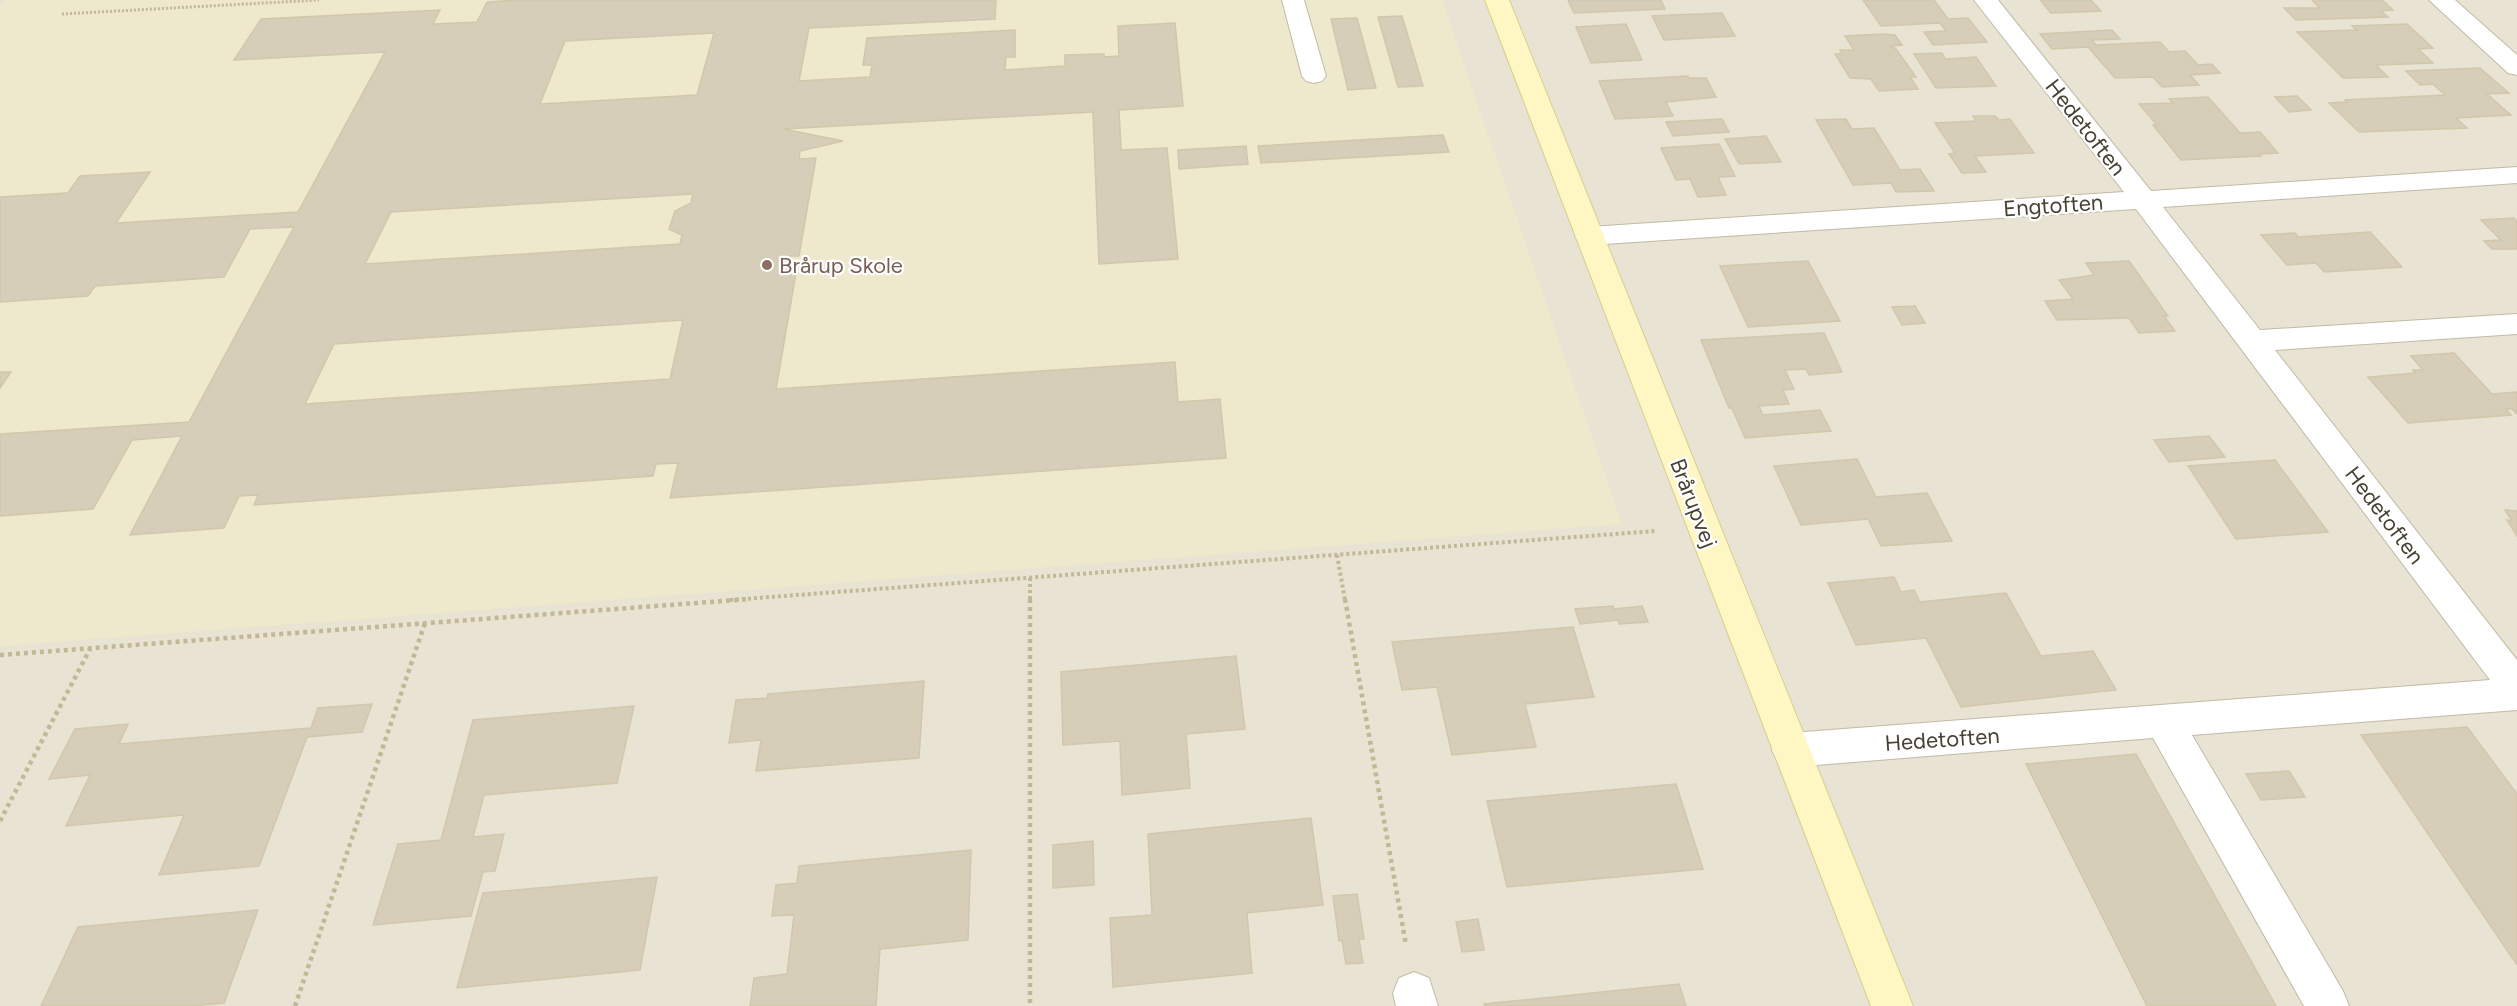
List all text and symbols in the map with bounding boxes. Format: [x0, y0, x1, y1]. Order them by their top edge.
street label: Hedetoften [2040, 74, 2132, 181]
street label: Engtoften [2002, 189, 2104, 222]
place label: Brårup Skole [779, 252, 903, 279]
marker: Brårup Skole [760, 258, 774, 272]
street label: Brårupvej [1664, 455, 1723, 552]
street label: Hedetoften [2339, 461, 2430, 569]
street label: Hedetoften [1884, 722, 2000, 757]

